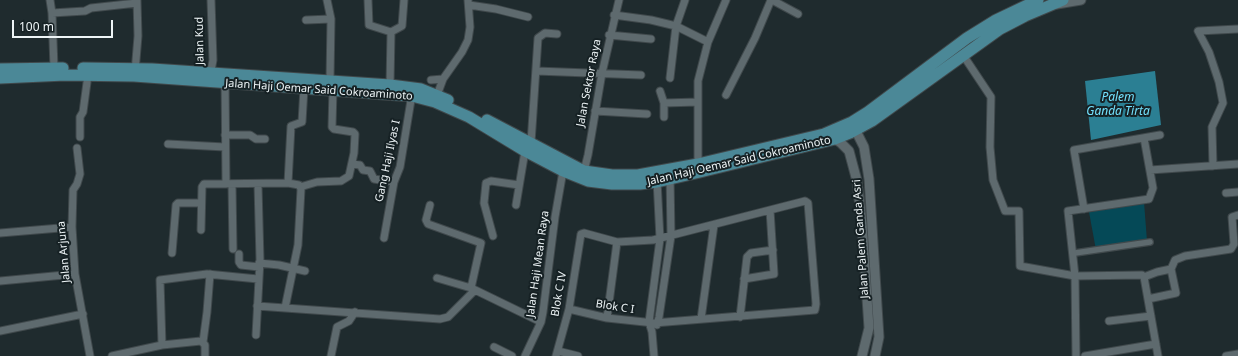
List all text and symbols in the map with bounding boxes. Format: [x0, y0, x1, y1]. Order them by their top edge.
scale bar [14, 12, 115, 38]
street label: Jalan Kud [193, 17, 207, 65]
text: 100 m [19, 18, 54, 35]
street label: Jalan Sektor Raya [574, 38, 604, 128]
street label: Jalan Haji Oemar Said Cokroaminoto [225, 77, 413, 103]
water label: Palem Ganda Tirta [1086, 91, 1150, 119]
street label: Gang Haji Ilyas I [373, 119, 403, 203]
street label: Jalan Haji Oemar Said Cokroaminoto [646, 133, 832, 189]
street label: Jalan Palem Ganda Asri [850, 179, 872, 299]
street label: Jalan Haji Mean Raya [524, 210, 552, 318]
street label: Jalan Arjuna [55, 221, 73, 283]
street label: Blok C IV [549, 270, 569, 318]
street label: Blok C I [595, 297, 635, 317]

